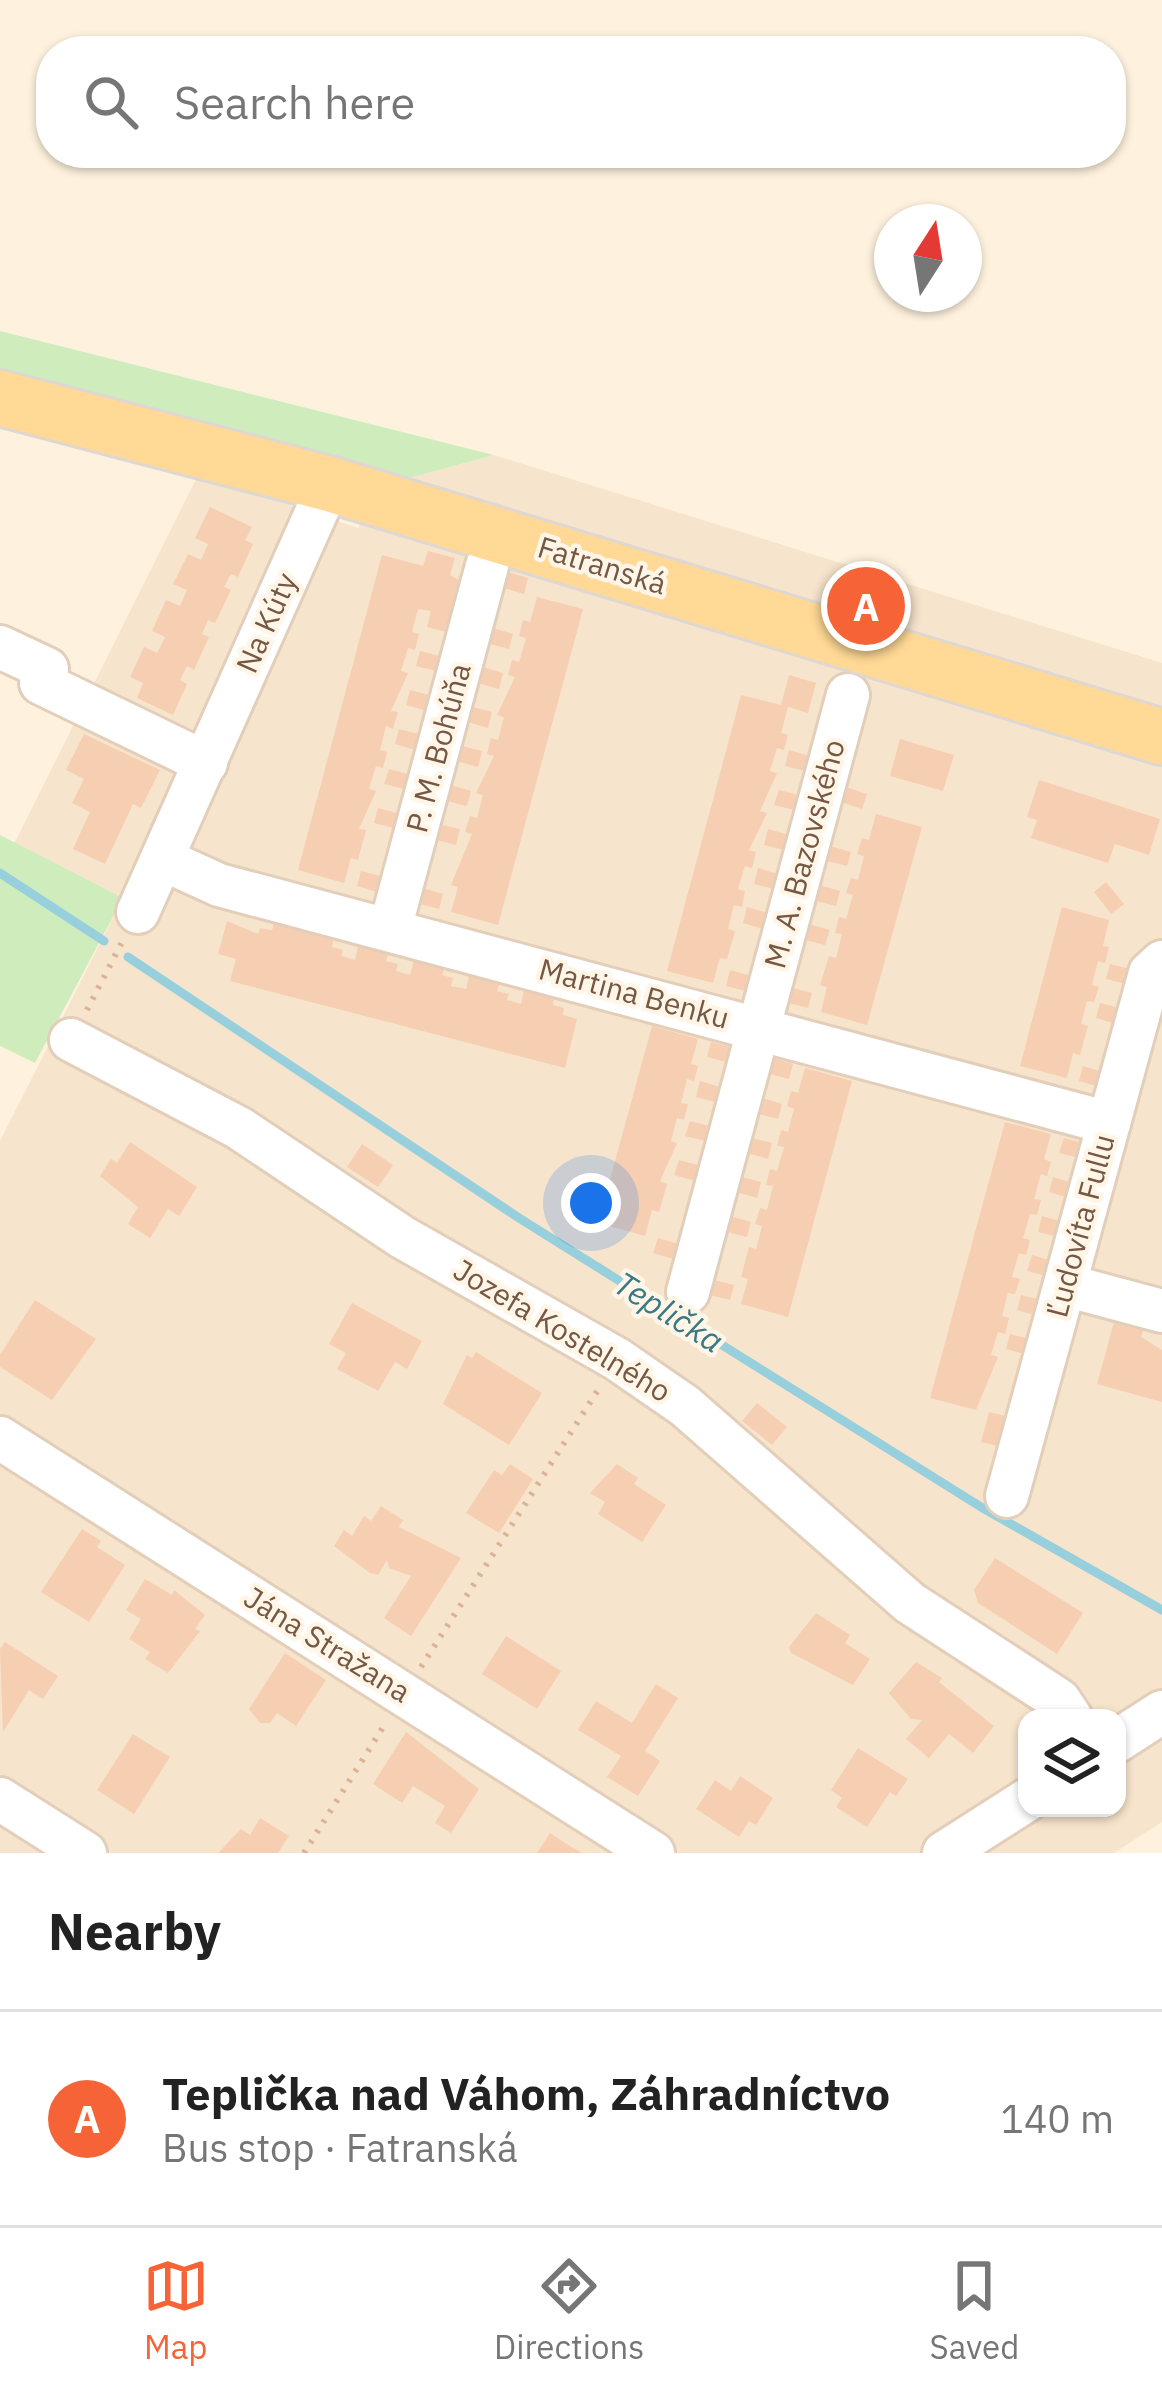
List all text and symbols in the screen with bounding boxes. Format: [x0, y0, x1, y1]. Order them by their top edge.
search box [36, 36, 1126, 168]
icon: search [78, 69, 144, 135]
text: Search here [174, 73, 415, 131]
north arrow [874, 204, 982, 312]
street label: Fatranská [533, 527, 671, 603]
pin: A [827, 561, 905, 651]
street label: Na Kúty [226, 566, 305, 679]
street label: P. M. Bohúňa [396, 659, 479, 836]
street label: M. A. Bazovského [754, 735, 853, 972]
street label: Martina Benku [535, 948, 734, 1037]
street label: Ľudovíta Fullu [1036, 1130, 1123, 1321]
your location [561, 1173, 621, 1233]
street label: Jozefa Kostelného [447, 1249, 679, 1410]
water label: Teplička [606, 1261, 732, 1362]
street label: Jána Stražana [237, 1577, 418, 1710]
map controls [1018, 1709, 1126, 1817]
button: layers [1018, 1709, 1126, 1817]
text: Nearby [48, 1898, 221, 1964]
text: Teplička nad Váhom, Záhradníctvo [162, 2064, 890, 2122]
text: A [74, 2093, 100, 2144]
text: 140 m [1001, 2093, 1114, 2144]
text: Bus stop · Fatranská [162, 2122, 518, 2173]
tab: Map [143, 2253, 209, 2368]
tab: Directions [494, 2253, 644, 2368]
tab: Saved [930, 2253, 1019, 2368]

